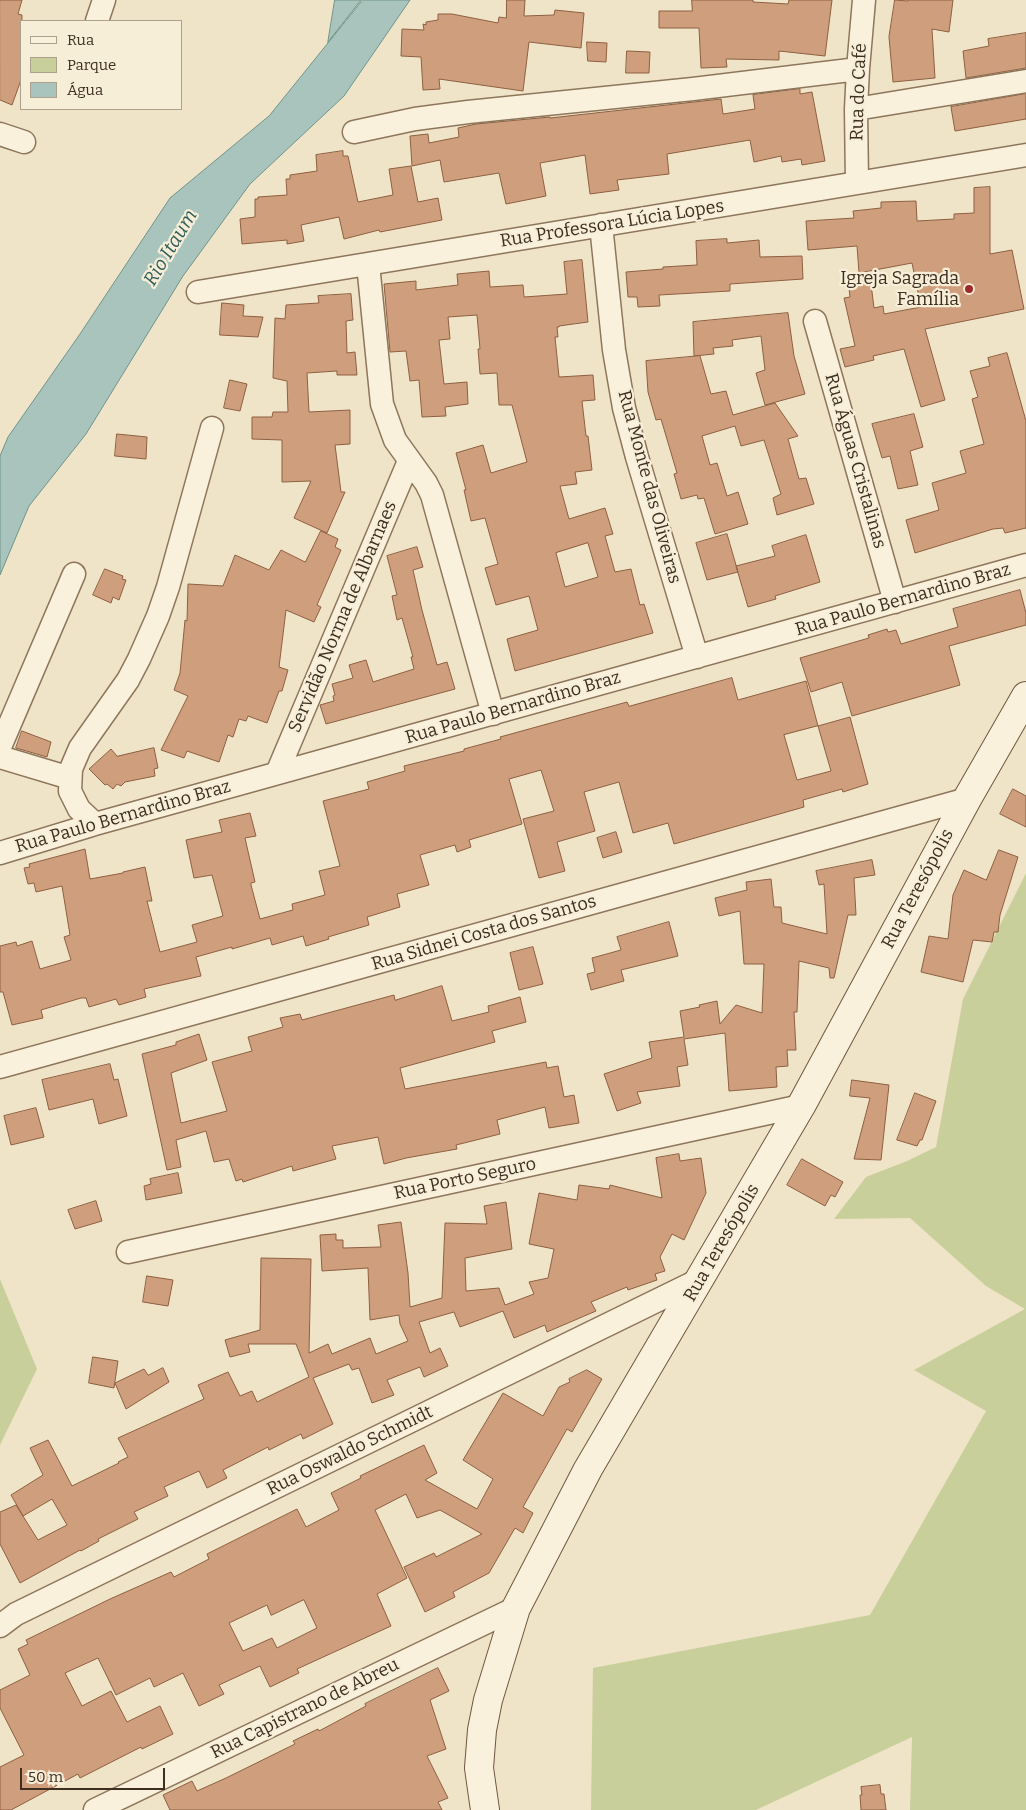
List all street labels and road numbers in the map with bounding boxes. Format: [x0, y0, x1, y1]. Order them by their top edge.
street label: Rua do Café [846, 43, 872, 141]
street label: Rua Professora Lúcia Lopes [498, 196, 726, 252]
street label: Rua Águas Cristalinas [820, 371, 890, 551]
street label: Rua Monte das Oliveiras [613, 388, 685, 586]
street label: Servidão Norma de Albarnaes [284, 498, 402, 736]
street label: Rua Paulo Bernardino Braz [793, 559, 1013, 641]
street label: Rua Paulo Bernardino Braz [403, 667, 623, 749]
street label: Rua Paulo Bernardino Braz [13, 776, 233, 858]
street label: Rua Teresópolis [877, 826, 959, 952]
street label: Rua Sidnei Costa dos Santos [369, 891, 599, 975]
street label: Rua Porto Seguro [392, 1153, 538, 1205]
street label: Rua Teresópolis [680, 1180, 764, 1306]
street label: Rua Oswaldo Schmidt [264, 1401, 436, 1501]
street label: Rua Capistrano de Abreu [207, 1654, 403, 1764]

